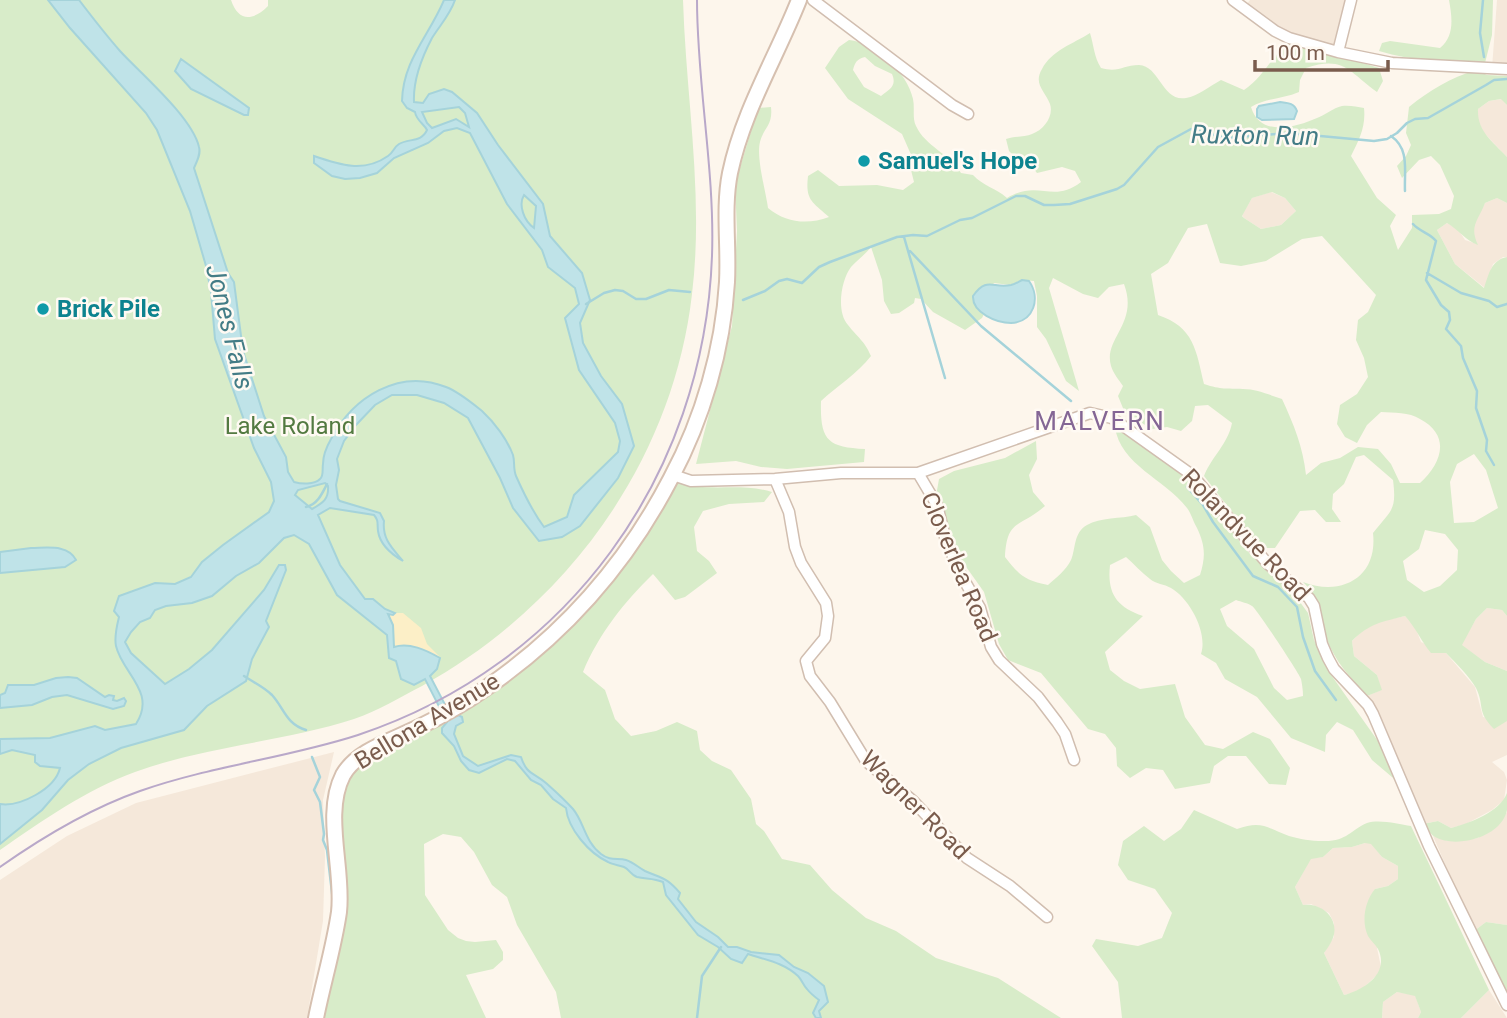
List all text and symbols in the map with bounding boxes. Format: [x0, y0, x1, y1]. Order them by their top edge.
scale bar [1255, 28, 1388, 72]
text: 100 m [1266, 41, 1325, 65]
water label: Ruxton Run [1191, 119, 1319, 151]
place label: Samuel's Hope [878, 147, 1037, 175]
marker: Samuel's Hope [856, 153, 872, 169]
water label: Jones Falls [200, 262, 260, 392]
place label: Brick Pile [57, 295, 160, 323]
marker: Brick Pile [35, 301, 51, 317]
district label: MALVERN [1034, 406, 1166, 436]
park label: Lake Roland [225, 412, 355, 440]
street label: Rolandvue Road [1176, 463, 1316, 607]
street label: Cloverlea Road [915, 488, 1003, 646]
street label: Bellona Avenue [350, 667, 504, 775]
street label: Wagner Road [855, 745, 975, 865]

